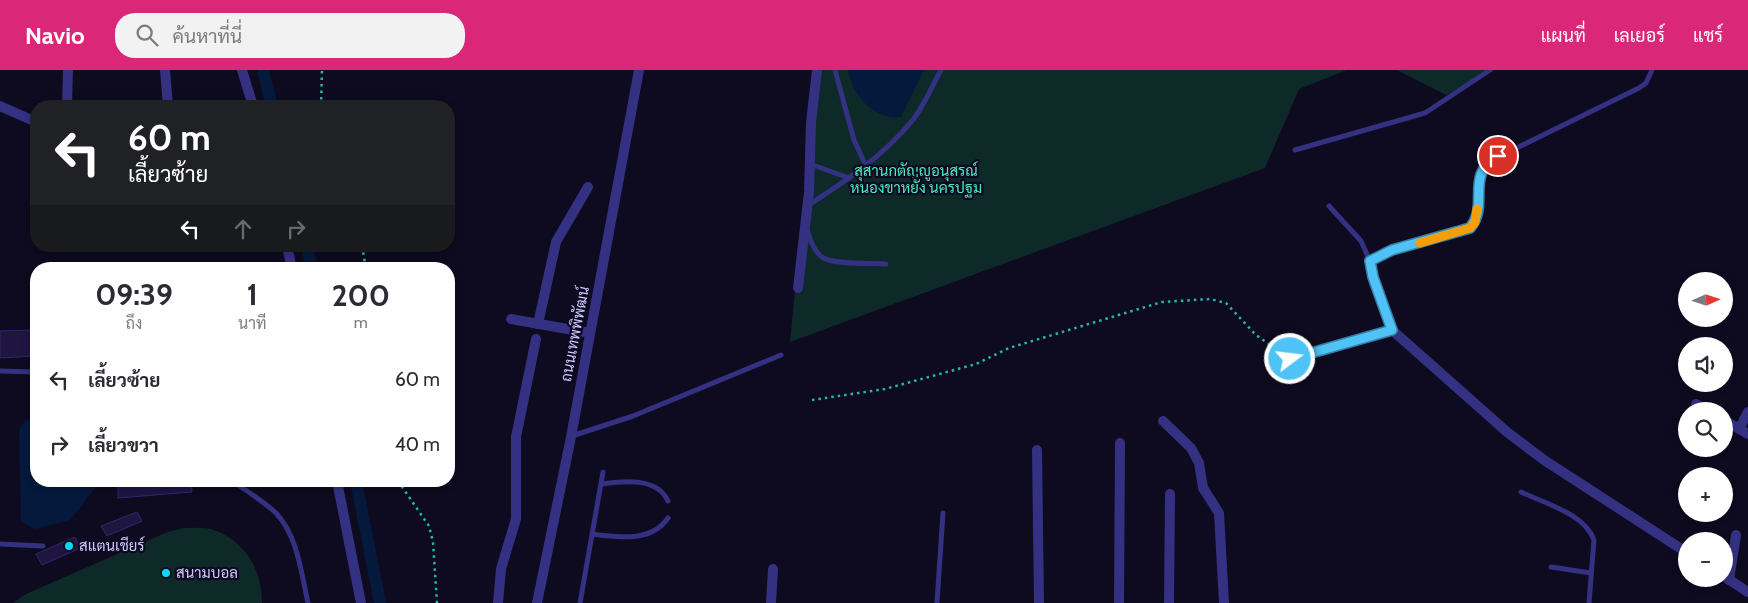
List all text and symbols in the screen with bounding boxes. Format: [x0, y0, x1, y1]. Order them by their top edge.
search box [115, 13, 465, 58]
text: Navio [25, 21, 85, 50]
icon: search [133, 21, 161, 49]
text: ค้นหาที่นี่ [173, 25, 242, 48]
text: แผนที่ [1541, 25, 1586, 47]
text: เลเยอร์ [1614, 25, 1665, 47]
text: แชร์ [1693, 25, 1723, 47]
text: 60 m [128, 116, 211, 159]
icon: left [45, 120, 110, 185]
pin [1477, 135, 1519, 177]
icon: arrive [1484, 142, 1512, 170]
text: เลี้ยวซ้าย [128, 161, 208, 188]
park label: สุสานกตัญญูอนุสรณ์ หนองขาหยั่ง นครปฐม [850, 161, 982, 198]
icon: left [176, 215, 204, 243]
icon: ahead [229, 215, 257, 243]
icon: right [282, 215, 310, 243]
north arrow [1678, 272, 1732, 328]
map controls [1678, 272, 1733, 587]
text: 09:39 [95, 276, 173, 313]
text: 1 [247, 276, 258, 313]
text: 200 [332, 277, 390, 314]
street label: ถนนเทพพิพัฒน์ [556, 285, 593, 383]
text: m [354, 313, 368, 332]
text: ถึง [126, 314, 142, 333]
text: นาที [238, 314, 266, 333]
position arrow [1263, 332, 1315, 384]
button: sound [1678, 337, 1733, 392]
icon: left [45, 366, 73, 394]
text: 60 m [395, 368, 440, 391]
text: เลี้ยวซ้าย [88, 369, 160, 392]
button: search [1678, 402, 1733, 457]
icon: right [45, 431, 73, 459]
text: 40 m [395, 433, 440, 456]
text: เลี้ยวขวา [88, 434, 159, 457]
button: + [1678, 467, 1733, 522]
button: − [1678, 532, 1733, 587]
place label: สแตนเชียร์ [79, 536, 145, 555]
marker: สแตนเชียร์ [63, 540, 75, 552]
place label: สนามบอล [176, 564, 238, 582]
marker: สนามบอล [160, 567, 172, 579]

